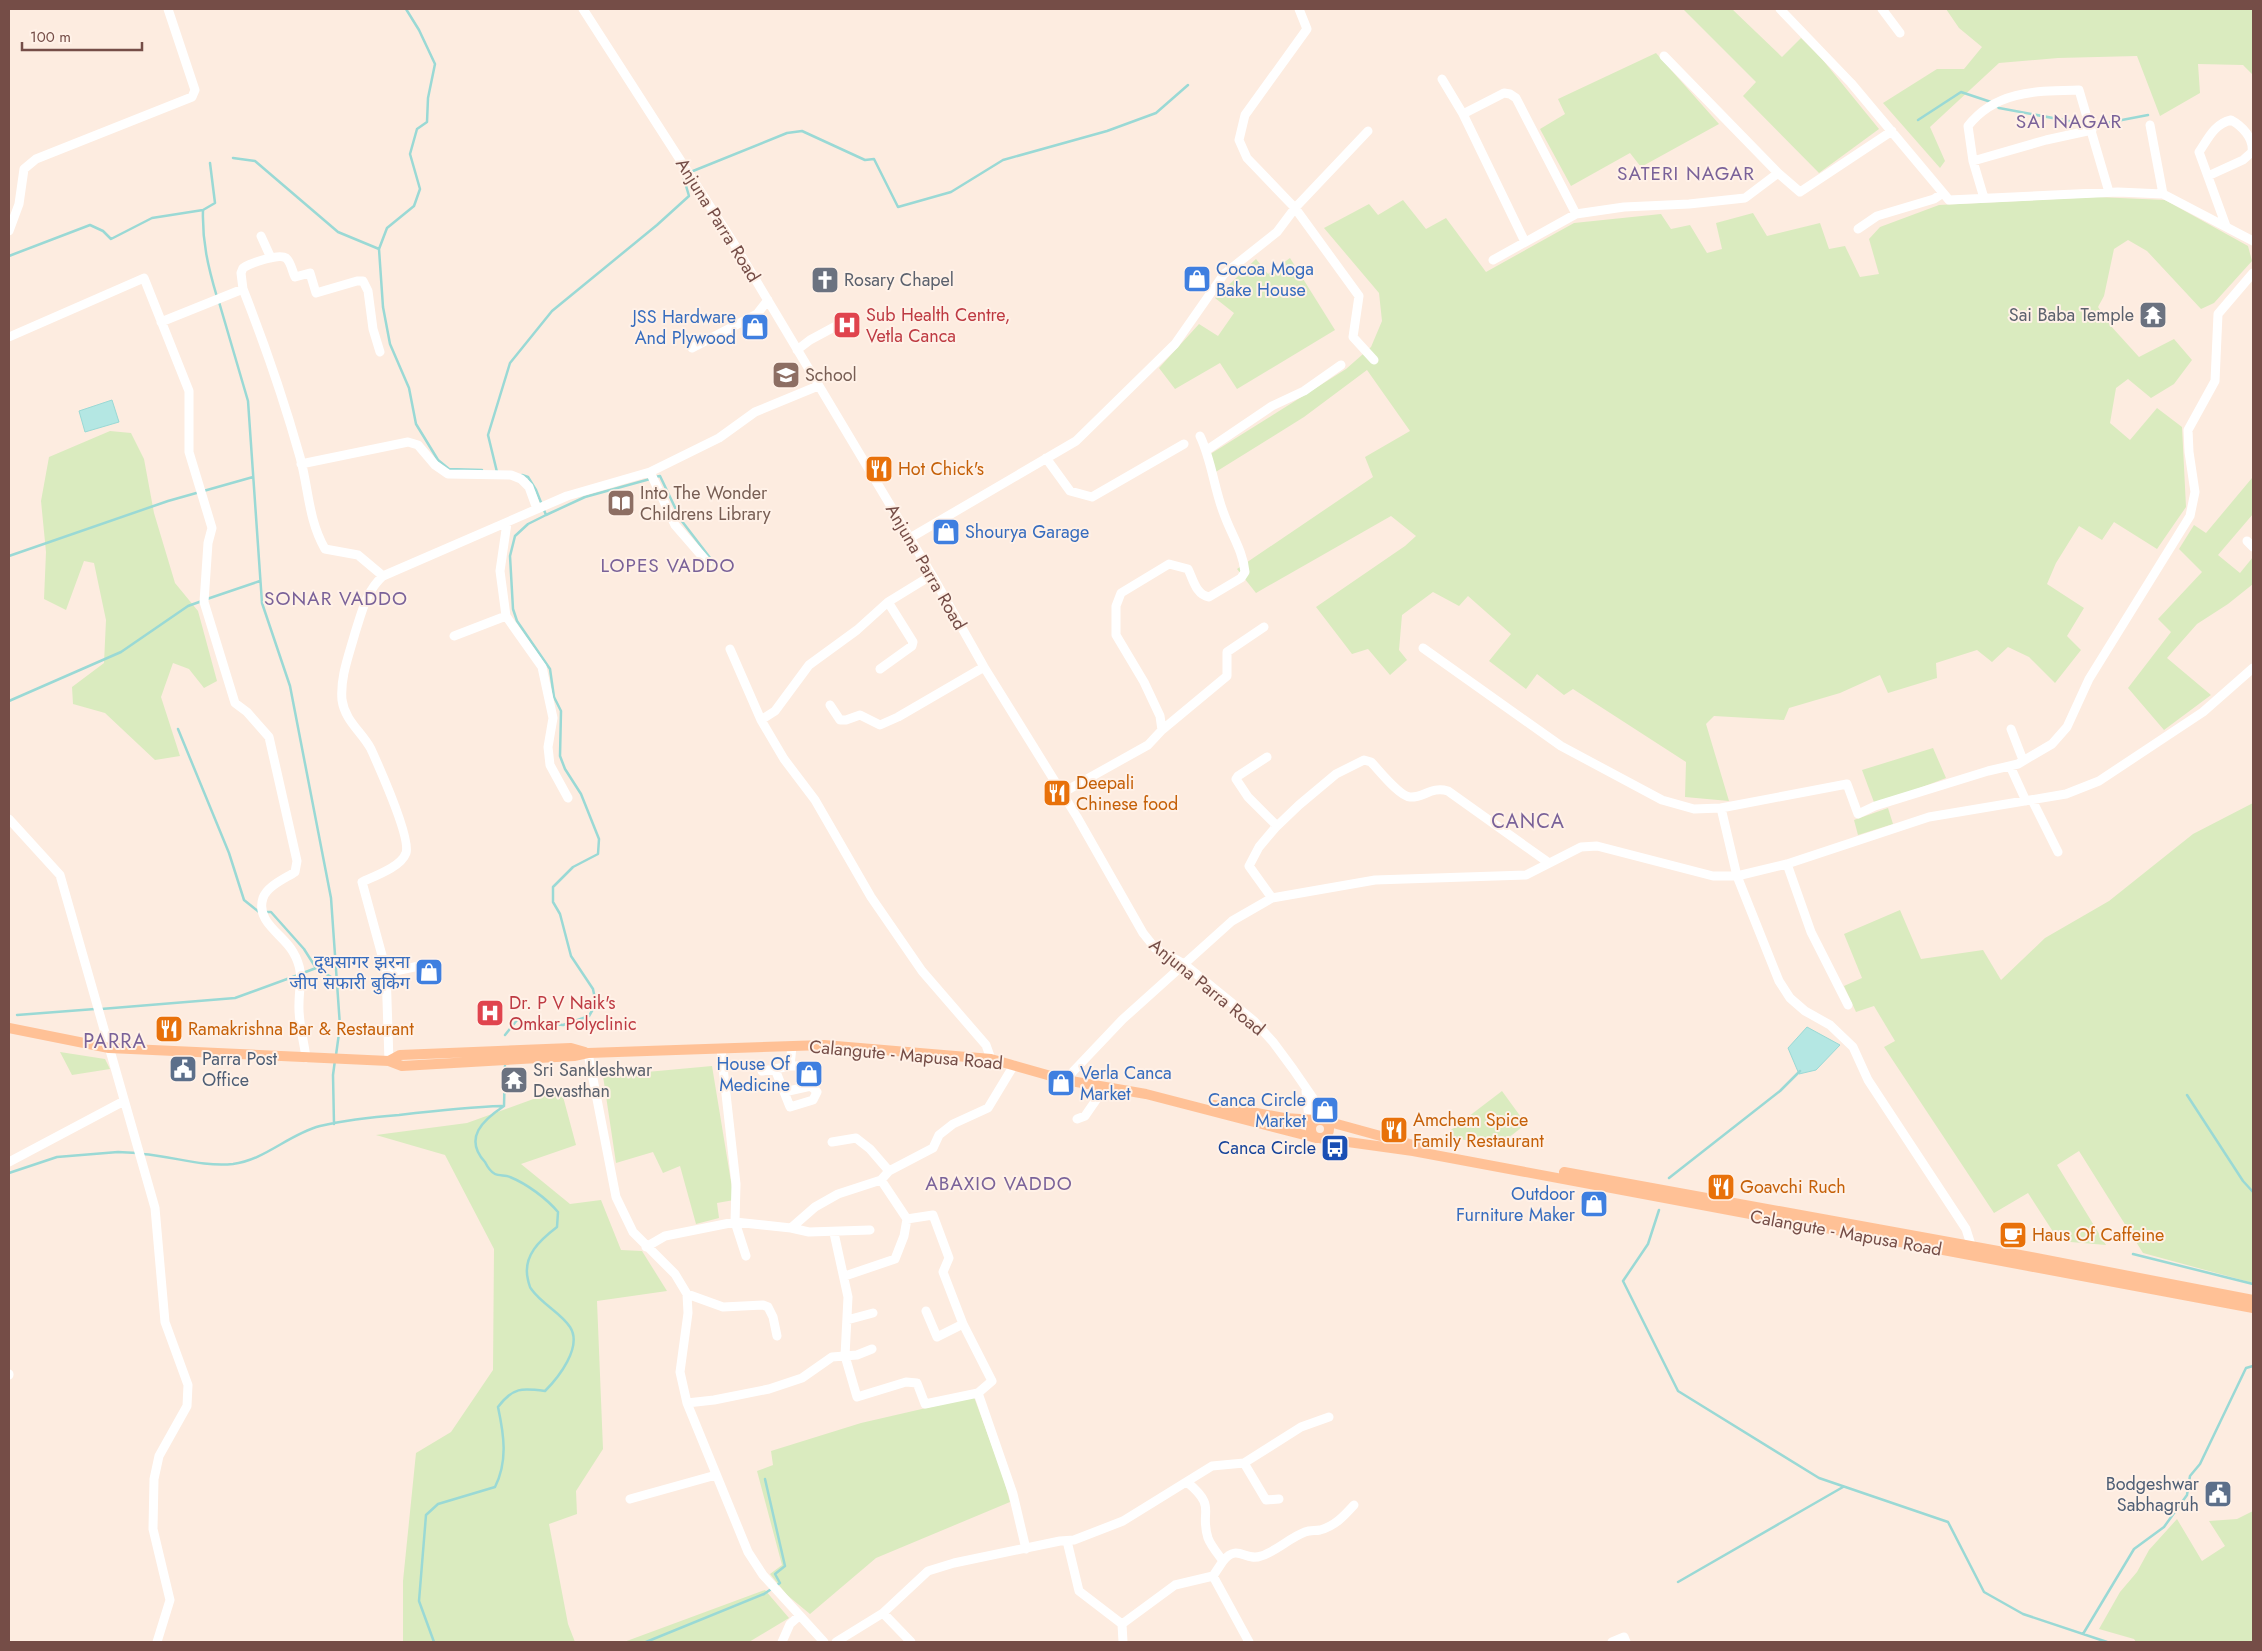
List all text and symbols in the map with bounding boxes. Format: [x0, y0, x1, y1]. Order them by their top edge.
scale bar [22, 20, 142, 52]
text: 100 m [30, 26, 71, 48]
district label: SAI NAGAR [2016, 108, 2122, 135]
street label: Anjuna Parra Road [669, 153, 767, 287]
district label: SATERI NAGAR [1617, 160, 1755, 187]
place label: Cocoa Moga Bake House [1216, 256, 1314, 303]
shop icon: Cocoa Moga Bake House [1182, 264, 1212, 294]
church icon: Rosary Chapel [810, 265, 840, 295]
place label: Rosary Chapel [844, 267, 954, 293]
temple icon: Sai Baba Temple [2138, 300, 2168, 330]
place label: Sub Health Centre, Vetla Canca [866, 302, 1010, 349]
place label: Sai Baba Temple [2009, 302, 2134, 328]
place label: JSS Hardware And Plywood [631, 304, 736, 351]
hospital icon: Sub Health Centre, Vetla Canca [832, 310, 862, 340]
shop icon: JSS Hardware And Plywood [740, 312, 770, 342]
school or university icon: School [771, 360, 801, 390]
place label: School [805, 362, 857, 388]
restaurant icon: Hot Chick's [864, 454, 894, 484]
place label: Hot Chick's [898, 456, 984, 482]
place label: Into The Wonder Childrens Library [640, 480, 771, 527]
library icon: Into The Wonder Childrens Library [606, 488, 636, 518]
street label: Anjuna Parra Road [879, 499, 973, 635]
shop icon: Shourya Garage [931, 517, 961, 547]
place label: Shourya Garage [965, 519, 1089, 545]
district label: LOPES VADDO [601, 552, 736, 579]
district label: SONAR VADDO [264, 585, 408, 612]
place label: Deepali Chinese food [1076, 770, 1178, 817]
restaurant icon: Deepali Chinese food [1042, 778, 1072, 808]
district label: CANCA [1491, 807, 1565, 836]
street label: Anjuna Parra Road [1144, 932, 1270, 1042]
place label: दूधसागर झरना जीप सफारी बुकिंग [289, 949, 411, 996]
shop icon: दूधसागर झरना जीप सफारी बुकिंग [414, 957, 444, 987]
place label: Dr. P V Naik's Omkar Polyclinic [509, 990, 637, 1037]
hospital icon: Dr. P V Naik's Omkar Polyclinic [475, 998, 505, 1028]
restaurant icon: Ramakrishna Bar & Restaurant [154, 1014, 184, 1044]
place label: Ramakrishna Bar & Restaurant [188, 1016, 415, 1042]
district label: PARRA [83, 1027, 147, 1056]
street label: Calangute - Mapusa Road [808, 1034, 1004, 1076]
place label: Parra Post Office [202, 1046, 278, 1093]
place label: House Of Medicine [717, 1051, 791, 1098]
public building icon: Parra Post Office [168, 1054, 198, 1084]
place label: Sri Sankleshwar Devasthan [533, 1057, 653, 1104]
shop icon: House Of Medicine [794, 1059, 824, 1089]
place label: Verla Canca Market [1080, 1060, 1172, 1107]
temple icon: Sri Sankleshwar Devasthan [499, 1065, 529, 1095]
shop icon: Verla Canca Market [1046, 1068, 1076, 1098]
place label: Canca Circle Market [1208, 1087, 1307, 1134]
shop icon: Canca Circle Market [1310, 1095, 1340, 1125]
place label: Amchem Spice Family Restaurant [1413, 1107, 1545, 1154]
restaurant icon: Amchem Spice Family Restaurant [1379, 1115, 1409, 1145]
bus stop icon: Canca Circle [1320, 1133, 1350, 1163]
place label: Canca Circle [1218, 1135, 1316, 1161]
district label: ABAXIO VADDO [925, 1170, 1073, 1197]
restaurant icon: Goavchi Ruch [1706, 1172, 1736, 1202]
place label: Goavchi Ruch [1740, 1174, 1846, 1200]
place label: Outdoor Furniture Maker [1456, 1181, 1576, 1228]
shop icon: Outdoor Furniture Maker [1579, 1189, 1609, 1219]
street label: Calangute - Mapusa Road [1748, 1203, 1944, 1263]
cafe icon: Haus Of Caffeine [1998, 1220, 2028, 1250]
place label: Haus Of Caffeine [2032, 1222, 2164, 1248]
place label: Bodgeshwar Sabhagruh [2106, 1471, 2200, 1518]
public building icon: Bodgeshwar Sabhagruh [2203, 1479, 2233, 1509]

